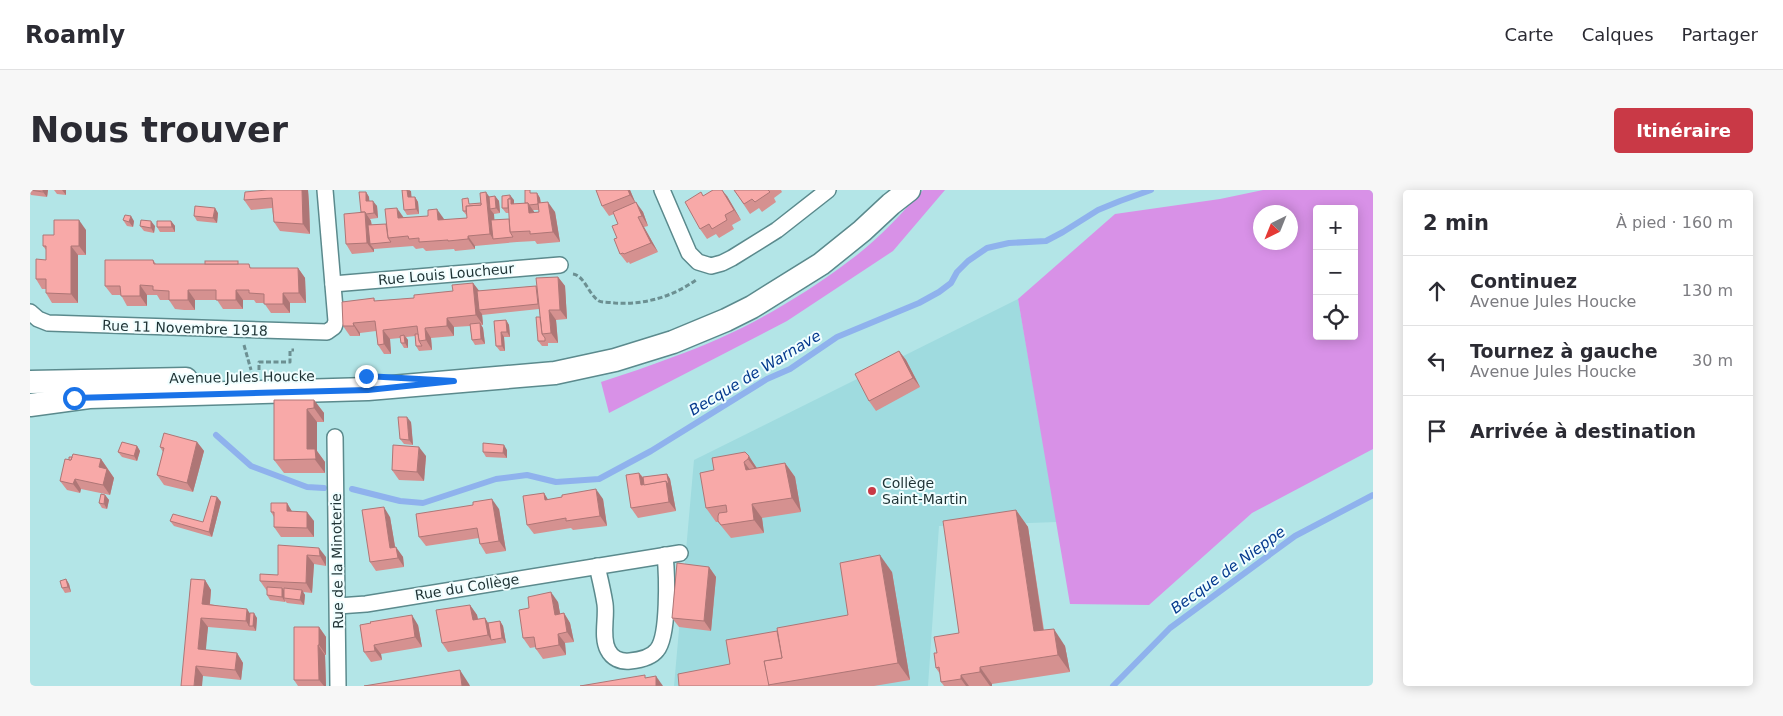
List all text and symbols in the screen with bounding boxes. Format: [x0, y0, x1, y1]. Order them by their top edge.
text: Roamly [25, 21, 125, 49]
text: Carte [1505, 24, 1554, 45]
text: Calques [1582, 24, 1654, 45]
text: Partager [1682, 24, 1758, 45]
button: Itinéraire [1614, 108, 1753, 153]
text: Nous trouver [30, 110, 288, 150]
north arrow [1253, 205, 1298, 250]
map controls [1313, 205, 1358, 340]
button: + [1313, 205, 1358, 250]
text: 2 min [1423, 211, 1489, 235]
text: À pied · 160 m [1616, 213, 1733, 232]
button: − [1313, 250, 1358, 295]
street label: Rue Louis Loucheur [377, 260, 515, 288]
text: Continuez [1470, 270, 1577, 292]
icon: ahead [1423, 277, 1451, 305]
text: 130 m [1682, 281, 1733, 300]
text: Avenue Jules Houcke [1470, 292, 1636, 311]
button: locate [1313, 295, 1358, 340]
street label: Rue 11 Novembre 1918 [102, 317, 268, 339]
water label: Becque de Warnave [686, 327, 824, 419]
text: Tournez à gauche [1470, 340, 1658, 362]
icon: left [1423, 347, 1451, 375]
text: 30 m [1692, 351, 1733, 370]
text: Avenue Jules Houcke [1470, 362, 1636, 381]
route end [355, 365, 378, 388]
street label: Avenue Jules Houcke [169, 368, 315, 386]
route start [63, 387, 86, 410]
icon: arrive [1423, 417, 1451, 445]
text: Arrivée à destination [1470, 420, 1696, 442]
place label: Collège Saint-Martin [882, 475, 967, 507]
marker: Collège Saint-Martin [866, 485, 878, 497]
street label: Rue de la Minoterie [328, 493, 346, 629]
water label: Becque de Nieppe [1167, 522, 1289, 618]
street label: Rue du Collège [414, 571, 520, 603]

